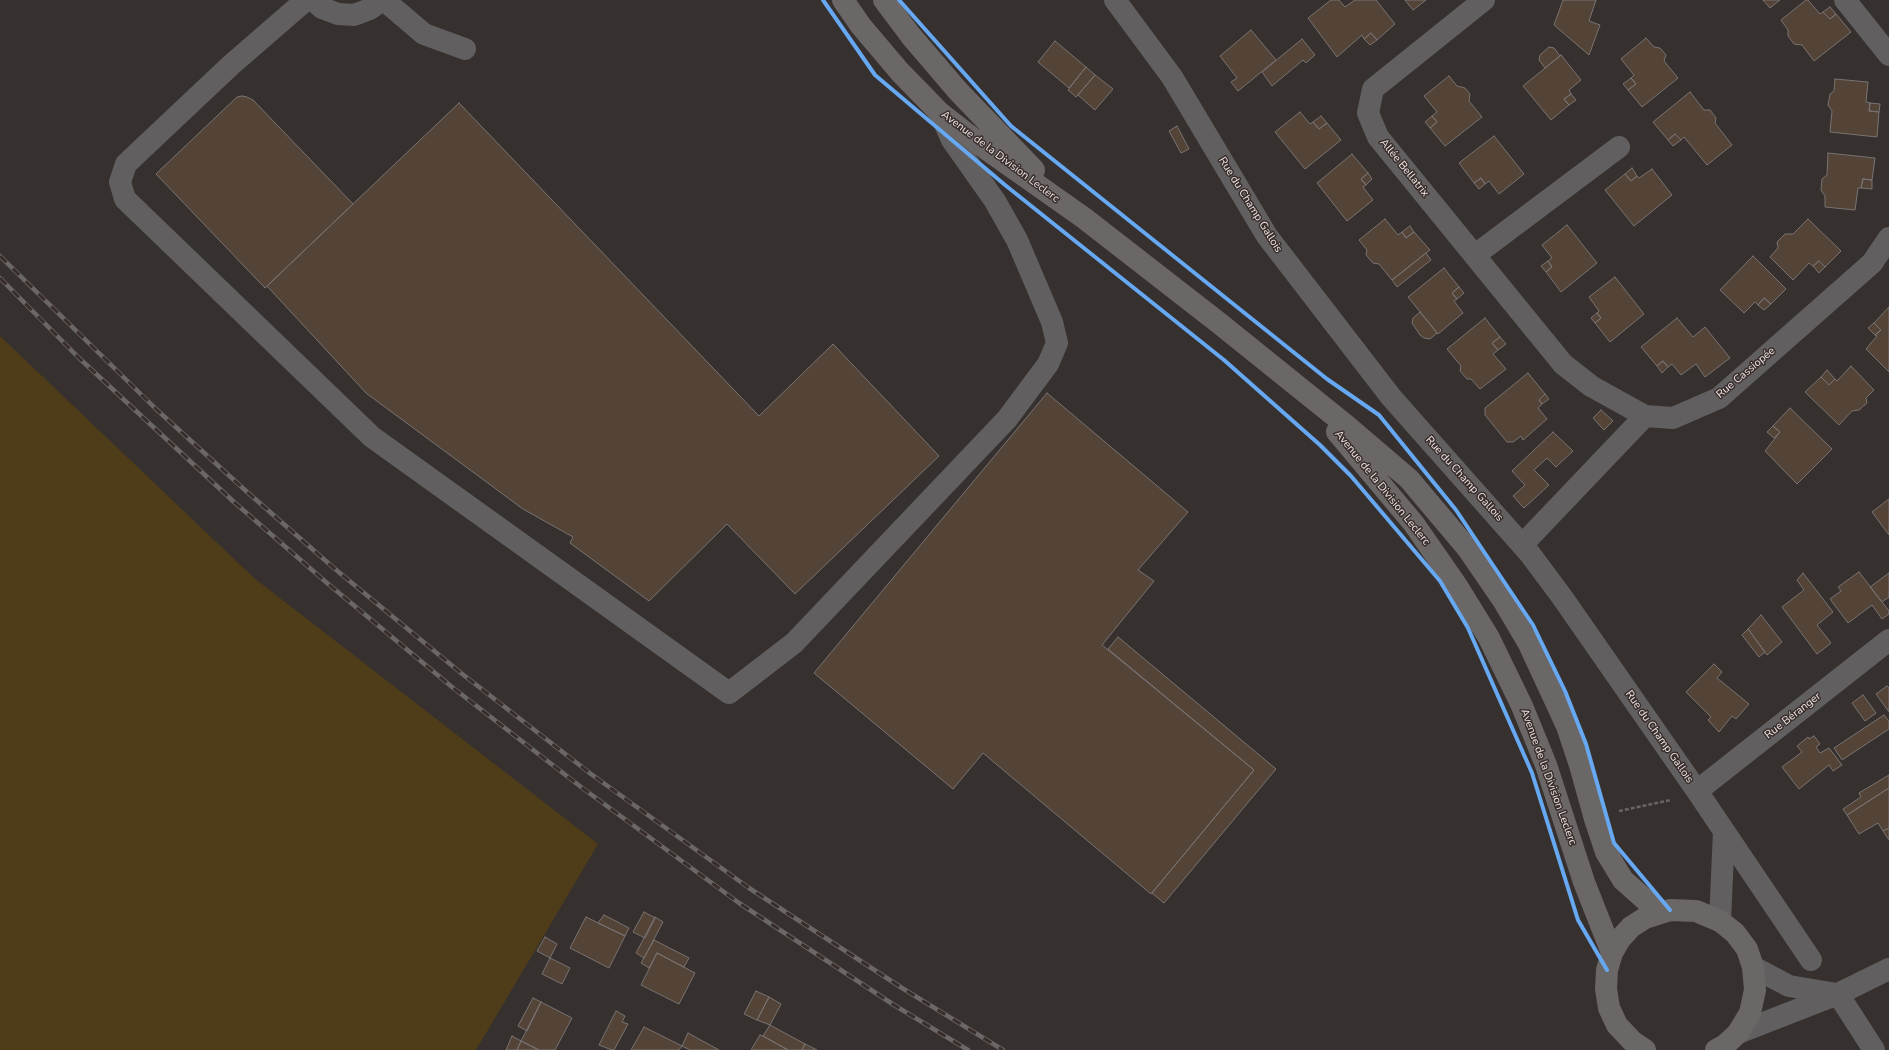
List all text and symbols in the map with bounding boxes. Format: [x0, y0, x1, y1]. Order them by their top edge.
street label: Avenue de la Division Leclerc [938, 108, 1062, 206]
street label: Allée Bellatrix [1377, 136, 1431, 200]
street label: Rue du Champ Gallois [1215, 155, 1285, 255]
street label: Rue Cassiopée [1714, 345, 1778, 401]
street label: Avenue de la Division Leclerc [1332, 428, 1432, 548]
street label: Rue du Champ Gallois [1422, 434, 1506, 524]
street label: Rue du Champ Gallois [1622, 688, 1696, 786]
street label: Rue Béranger [1762, 690, 1824, 742]
street label: Avenue de la Division Leclerc [1517, 707, 1579, 847]

